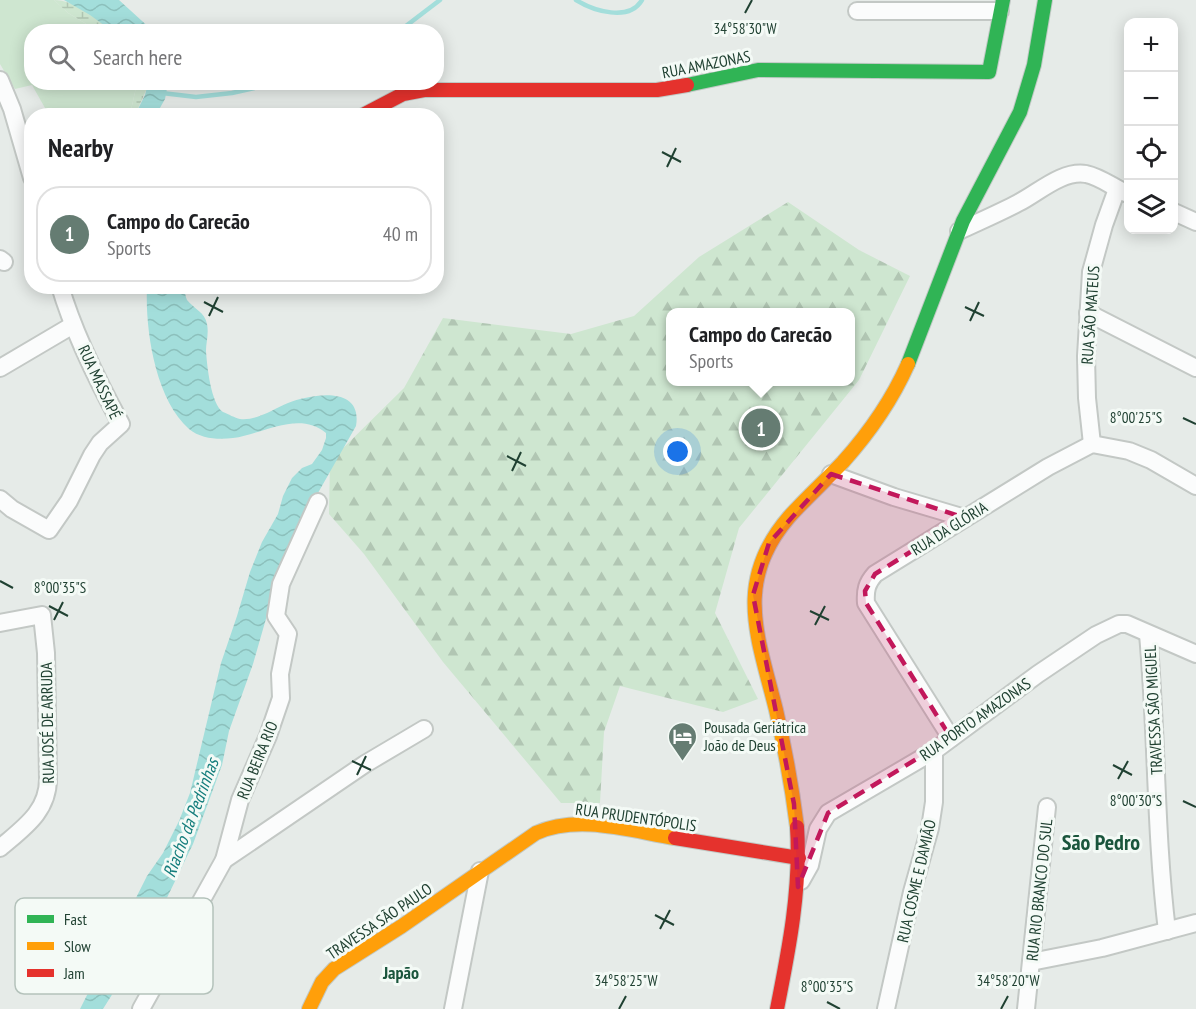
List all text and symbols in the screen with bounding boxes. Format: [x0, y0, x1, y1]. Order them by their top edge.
map controls [1124, 18, 1178, 234]
button: + [1124, 18, 1178, 72]
text: 34°58'30"W [713, 19, 777, 38]
search box [24, 24, 444, 90]
icon: search [45, 41, 78, 74]
text: Search here [93, 43, 182, 71]
street label: RUA AMAZONAS [660, 46, 752, 82]
button: − [1124, 72, 1178, 126]
button: locate [1124, 126, 1178, 180]
text: Nearby [48, 131, 113, 164]
button: layers [1124, 180, 1178, 234]
text: Campo do Carecão [107, 207, 250, 235]
text: 1 [65, 221, 74, 247]
text: 40 m [383, 221, 418, 247]
text: Sports [107, 235, 151, 261]
street label: RUA SÃO MATEUS [1077, 265, 1103, 365]
popup [666, 308, 855, 386]
text: Campo do Carecão [689, 320, 832, 348]
street label: RUA MASSAPÉ [74, 342, 126, 422]
text: Sports [689, 348, 733, 374]
pin: 1 [742, 406, 780, 450]
text: 8°00'25"S [1110, 408, 1162, 427]
your location [663, 437, 692, 466]
street label: RUA DA GLÓRIA [907, 496, 991, 559]
text: 8°00'35"S [34, 578, 86, 597]
street label: TRAVESSA SÃO MIGUEL [1140, 644, 1166, 775]
street label: RUA JOSÉ DE ARRUDA [36, 662, 58, 784]
street label: RUA PORTO AMAZONAS [916, 673, 1035, 765]
place label: Pousada Geriátrica João de Deus [703, 717, 806, 755]
street label: RUA BEIRA RIO [232, 718, 282, 802]
hotel icon: Pousada Geriátrica João de Deus [667, 720, 699, 762]
water label: Riacho da Pedrinhas [157, 753, 224, 880]
text: 8°00'30"S [1110, 791, 1162, 810]
street label: RUA PRUDENTÓPOLIS [574, 799, 698, 835]
street label: RUA COSME E DAMIÃO [892, 817, 940, 944]
street label: RUA RIO BRANCO DO SUL [1022, 818, 1056, 962]
district label: São Pedro [1062, 828, 1140, 856]
street label: TRAVESSA SÃO PAULO [322, 878, 436, 964]
legend [15, 898, 213, 994]
text: Fast [64, 909, 87, 929]
text: Slow [64, 936, 91, 956]
district label: Japão [382, 961, 419, 984]
text: Jam [63, 963, 85, 983]
text: 34°58'25"W [594, 971, 658, 990]
text: 34°58'20"W [976, 971, 1040, 990]
text: 8°00'35"S [801, 977, 853, 996]

